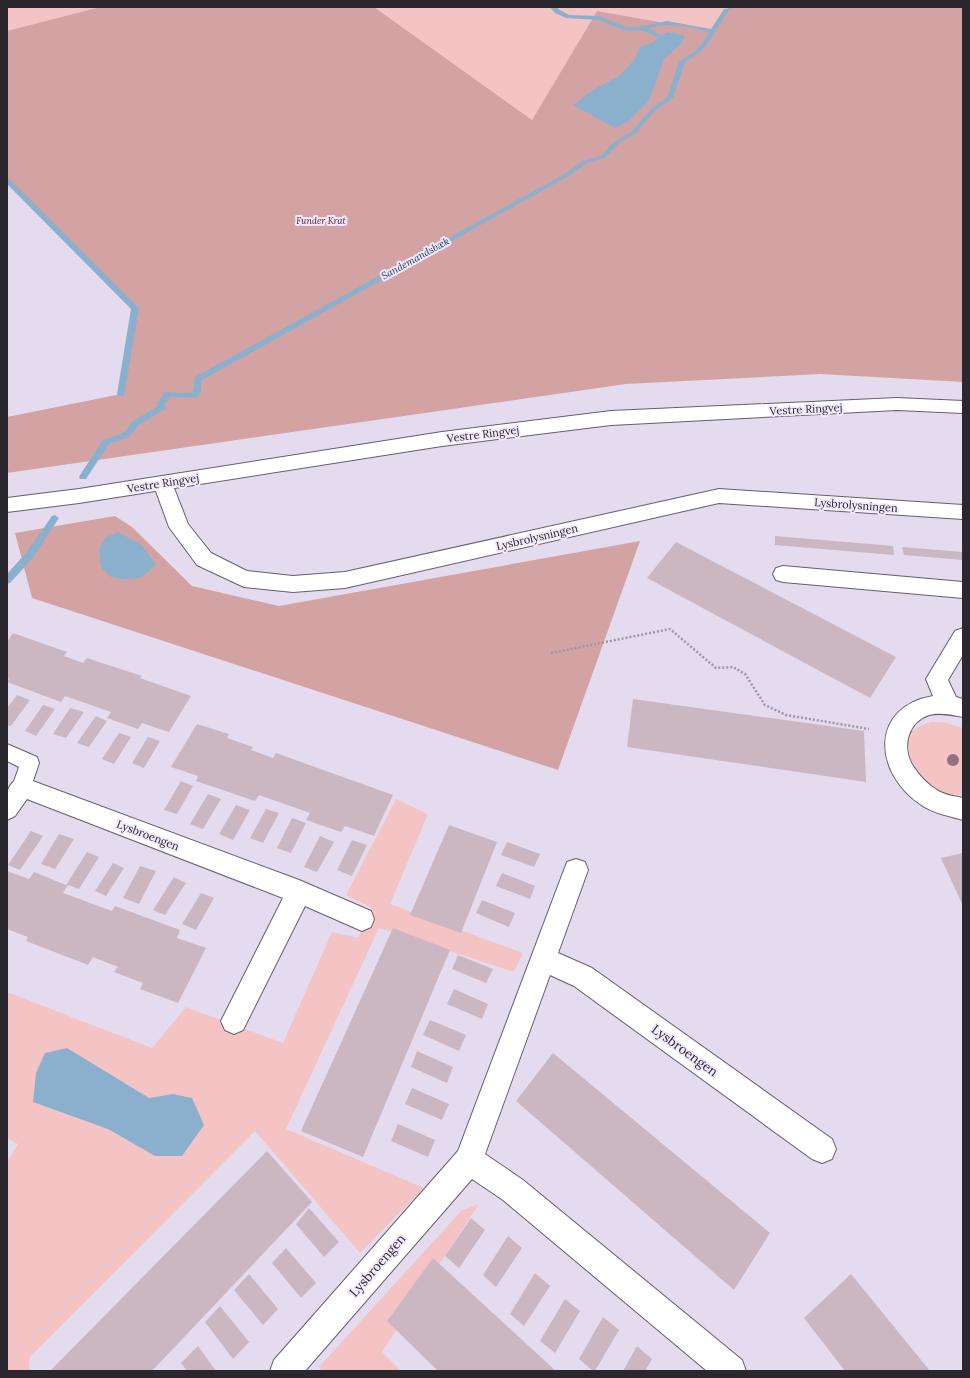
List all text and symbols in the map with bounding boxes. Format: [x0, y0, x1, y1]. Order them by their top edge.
park label: Funder Krat [296, 215, 346, 226]
water label: Sandemandsbæk [379, 234, 451, 282]
street label: Vestre Ringvej [768, 400, 843, 418]
street label: Vestre Ringvej [445, 423, 520, 446]
street label: Vestre Ringvej [125, 470, 200, 496]
street label: Lysbrolysningen [814, 495, 898, 515]
street label: Lysbrolysningen [495, 521, 580, 553]
street label: Lysbroengen [115, 817, 182, 853]
street label: Lysbroengen [648, 1021, 721, 1080]
street label: Lysbroengen [345, 1230, 409, 1300]

